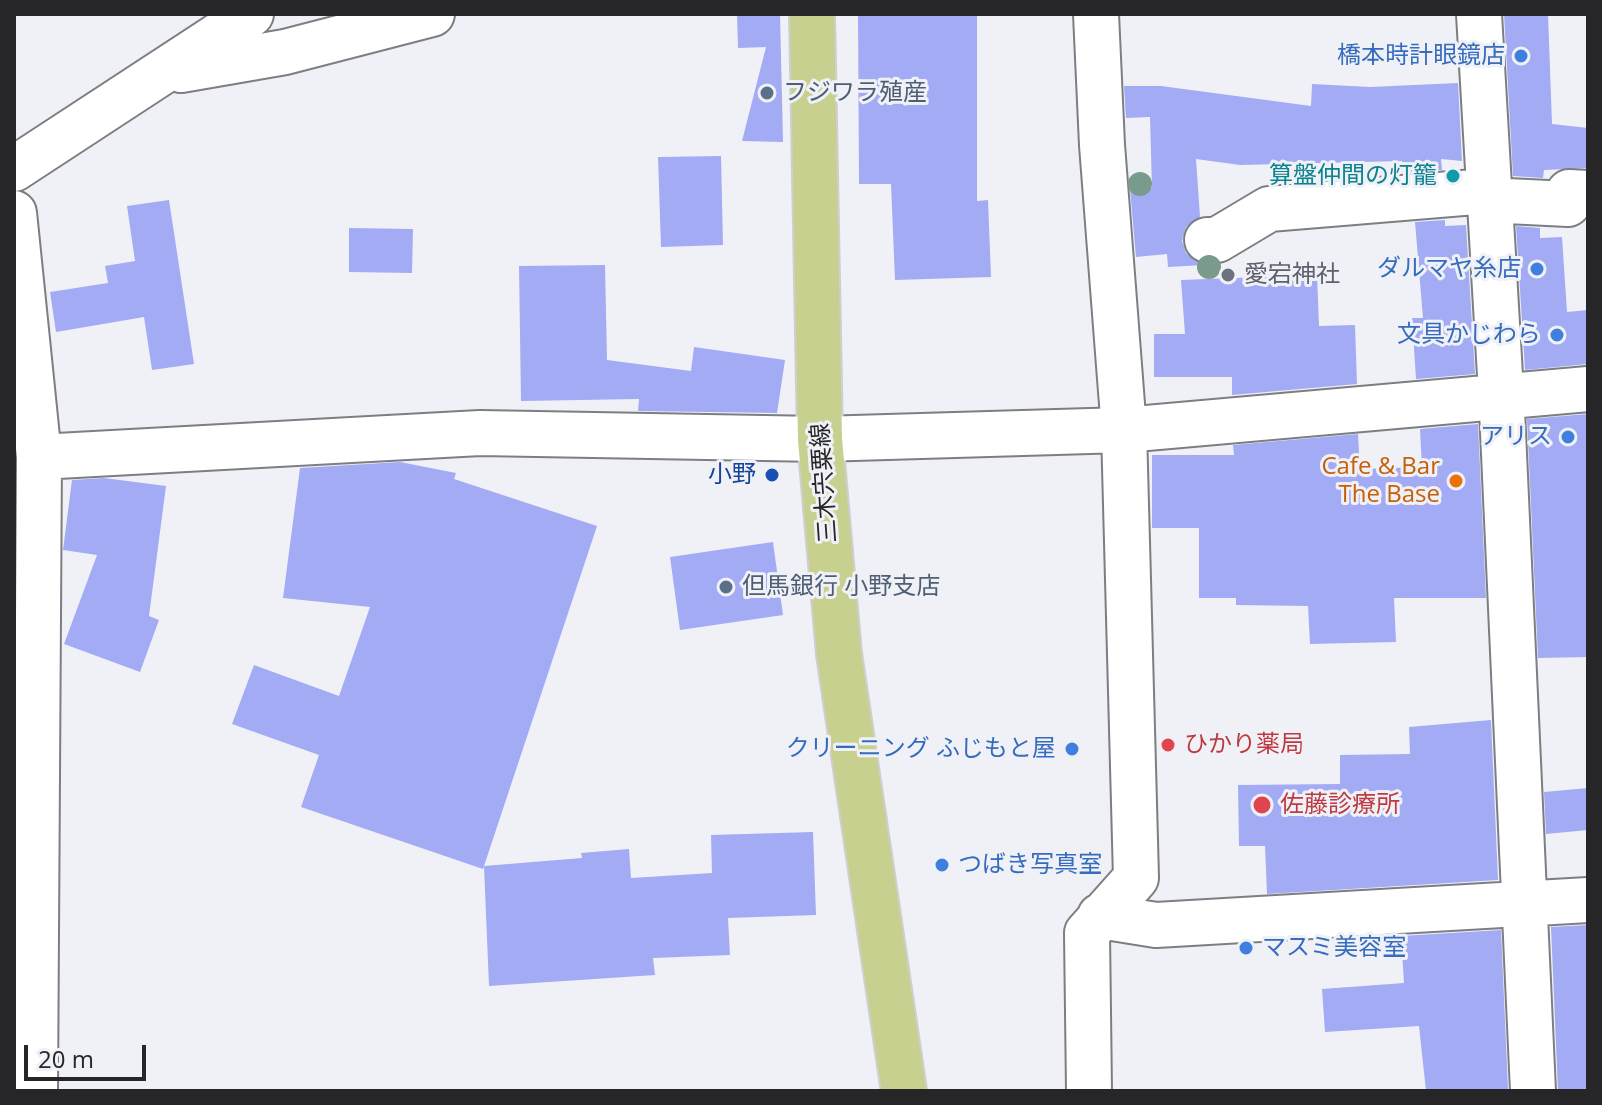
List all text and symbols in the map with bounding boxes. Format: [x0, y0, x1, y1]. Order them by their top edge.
place label: 橋本時計眼鏡店 [1337, 42, 1505, 70]
marker: 橋本時計眼鏡店 [1512, 47, 1530, 65]
place label: フジワラ殖産 [783, 79, 927, 107]
marker: フジワラ殖産 [758, 84, 776, 102]
place label: 算盤仲間の灯籠 [1269, 162, 1437, 190]
marker: 算盤仲間の灯籠 [1444, 167, 1462, 185]
place label: ダルマヤ糸店 [1377, 255, 1521, 283]
marker: ダルマヤ糸店 [1528, 260, 1546, 278]
place label: 愛宕神社 [1244, 261, 1340, 289]
marker: 愛宕神社 [1219, 266, 1237, 284]
place label: 文具かじわら [1397, 321, 1541, 349]
marker: 文具かじわら [1548, 326, 1566, 344]
street label: 三木宍粟線 [806, 422, 844, 544]
place label: アリス [1480, 423, 1552, 451]
marker: アリス [1559, 428, 1577, 446]
place label: Cafe & Bar The Base [1321, 453, 1440, 509]
place label: 小野 [708, 461, 756, 489]
marker: 小野 [763, 466, 781, 484]
marker: Cafe & Bar The Base [1447, 472, 1465, 490]
place label: 但馬銀行 小野支店 [742, 573, 940, 601]
marker: 但馬銀行 小野支店 [717, 578, 735, 596]
place label: ひかり薬局 [1184, 731, 1304, 759]
place label: クリーニング ふじもと屋 [786, 735, 1056, 763]
marker: ひかり薬局 [1159, 736, 1177, 754]
marker: クリーニング ふじもと屋 [1063, 740, 1081, 758]
place label: 佐藤診療所 [1280, 791, 1400, 819]
marker: 佐藤診療所 [1251, 794, 1273, 816]
place label: つばき写真室 [958, 851, 1102, 879]
marker: つばき写真室 [933, 856, 951, 874]
place label: マスミ美容室 [1262, 934, 1406, 962]
marker: マスミ美容室 [1237, 939, 1255, 957]
scale bar [28, 1029, 150, 1079]
text: 20 m [38, 1042, 94, 1075]

